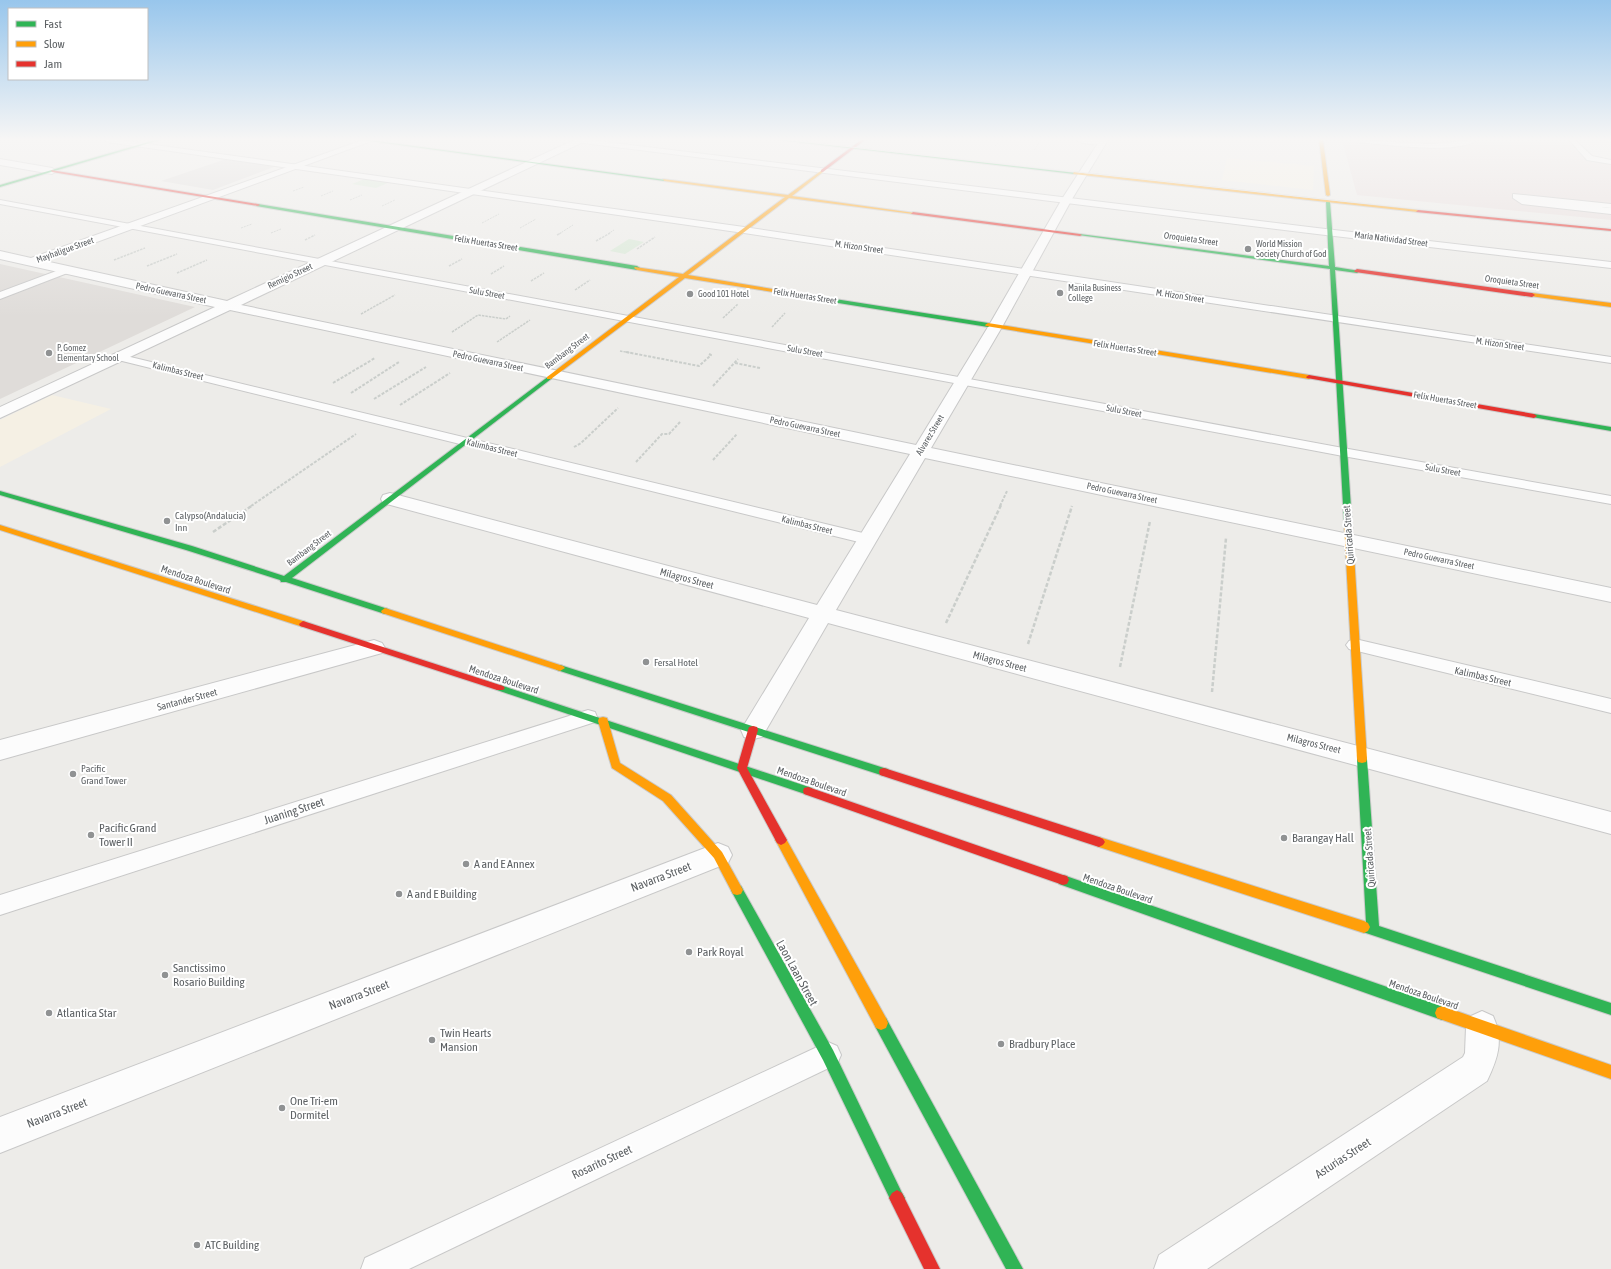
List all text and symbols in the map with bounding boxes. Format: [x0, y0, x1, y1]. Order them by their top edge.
legend [8, 8, 148, 80]
text: Fast [44, 17, 62, 31]
text: Slow [44, 37, 65, 51]
text: Jam [44, 57, 62, 71]
street label: Oroquieta Street [1163, 230, 1219, 248]
street label: Maria Natividad Street [1354, 230, 1429, 249]
street label: Felix Huertas Street [454, 233, 519, 253]
street label: Mayhaligue Street [35, 235, 95, 265]
street label: M. Hizon Street [834, 239, 884, 255]
place label: World Mission Society Church of God [1256, 239, 1327, 259]
marker: World Mission Society Church of God [1243, 244, 1253, 254]
street label: Remigio Street [266, 261, 314, 291]
street label: Oroquieta Street [1484, 273, 1540, 291]
street label: Pedro Guevarra Street [135, 281, 208, 305]
place label: Manila Business College [1068, 283, 1121, 303]
street label: Sulu Street [468, 285, 506, 301]
street label: Felix Huertas Street [773, 286, 838, 306]
street label: M. Hizon Street [1155, 287, 1205, 305]
marker: Manila Business College [1055, 288, 1065, 298]
marker: Good 101 Hotel [685, 289, 695, 299]
place label: Good 101 Hotel [698, 289, 750, 299]
street label: Bambang Street [543, 331, 591, 371]
street label: M. Hizon Street [1475, 336, 1525, 352]
street label: Felix Huertas Street [1093, 338, 1158, 358]
place label: P. Gomez Elementary School [57, 343, 119, 363]
street label: Sulu Street [786, 343, 824, 359]
marker: P. Gomez Elementary School [44, 348, 54, 358]
street label: Pedro Guevarra Street [452, 349, 525, 373]
street label: Kalimbas Street [152, 360, 205, 382]
street label: Felix Huertas Street [1413, 390, 1478, 411]
street label: Sulu Street [1105, 403, 1143, 419]
street label: Alvarez Street [914, 413, 946, 457]
street label: Pedro Guevarra Street [769, 415, 842, 439]
street label: Kalimbas Street [466, 437, 519, 459]
street label: Sulu Street [1424, 462, 1462, 478]
street label: Pedro Guevarra Street [1086, 481, 1159, 505]
street label: Quiricada Street [1341, 505, 1356, 565]
place label: Calypso(Andalucia) Inn [175, 510, 246, 533]
street label: Kalimbas Street [781, 514, 834, 536]
marker: Calypso(Andalucia) Inn [162, 516, 172, 526]
street label: Bambang Street [285, 528, 333, 568]
street label: Pedro Guevarra Street [1403, 547, 1476, 571]
street label: Mendoza Boulevard [160, 563, 232, 596]
street label: Milagros Street [659, 566, 715, 591]
street label: Milagros Street [972, 649, 1028, 674]
marker: Fersal Hotel [641, 657, 651, 667]
place label: Fersal Hotel [654, 657, 698, 668]
street label: Mendoza Boulevard [468, 663, 540, 696]
street label: Kalimbas Street [1454, 665, 1512, 688]
street label: Santander Street [156, 686, 218, 713]
street label: Milagros Street [1286, 731, 1342, 756]
place label: Pacific Grand Tower [81, 763, 127, 786]
street label: Mendoza Boulevard [776, 764, 848, 799]
marker: Pacific Grand Tower [68, 769, 78, 779]
street label: Juaning Street [262, 794, 327, 827]
place label: Pacific Grand Tower II [99, 821, 156, 849]
street label: Quiricada Street [1362, 828, 1377, 888]
marker: Pacific Grand Tower II [86, 830, 96, 840]
place label: Barangay Hall [1292, 831, 1355, 845]
marker: Barangay Hall [1279, 833, 1289, 843]
place label: A and E Annex [474, 857, 535, 871]
marker: A and E Annex [461, 859, 471, 869]
street label: Navarra Street [629, 859, 694, 895]
street label: Mendoza Boulevard [1082, 871, 1154, 906]
place label: A and E Building [407, 887, 478, 901]
marker: A and E Building [394, 889, 404, 899]
street label: Laon Laan Street [773, 938, 821, 1009]
place label: Park Royal [697, 945, 745, 959]
marker: Park Royal [684, 947, 694, 957]
place label: Sanctissimo Rosario Building [173, 961, 246, 989]
marker: Sanctissimo Rosario Building [160, 970, 170, 980]
street label: Navarra Street [327, 977, 392, 1013]
street label: Mendoza Boulevard [1388, 977, 1460, 1012]
place label: Atlantica Star [57, 1006, 117, 1020]
marker: Atlantica Star [44, 1008, 54, 1018]
place label: Twin Hearts Mansion [440, 1026, 491, 1054]
marker: Twin Hearts Mansion [427, 1035, 437, 1045]
place label: Bradbury Place [1009, 1037, 1075, 1051]
marker: Bradbury Place [996, 1039, 1006, 1049]
place label: One Tri-em Dormitel [290, 1094, 338, 1122]
street label: Navarra Street [25, 1095, 90, 1131]
marker: One Tri-em Dormitel [277, 1103, 287, 1113]
street label: Asturias Street [1313, 1135, 1374, 1181]
street label: Rosarito Street [570, 1142, 635, 1182]
place label: ATC Building [205, 1238, 260, 1252]
marker: ATC Building [192, 1240, 202, 1250]

